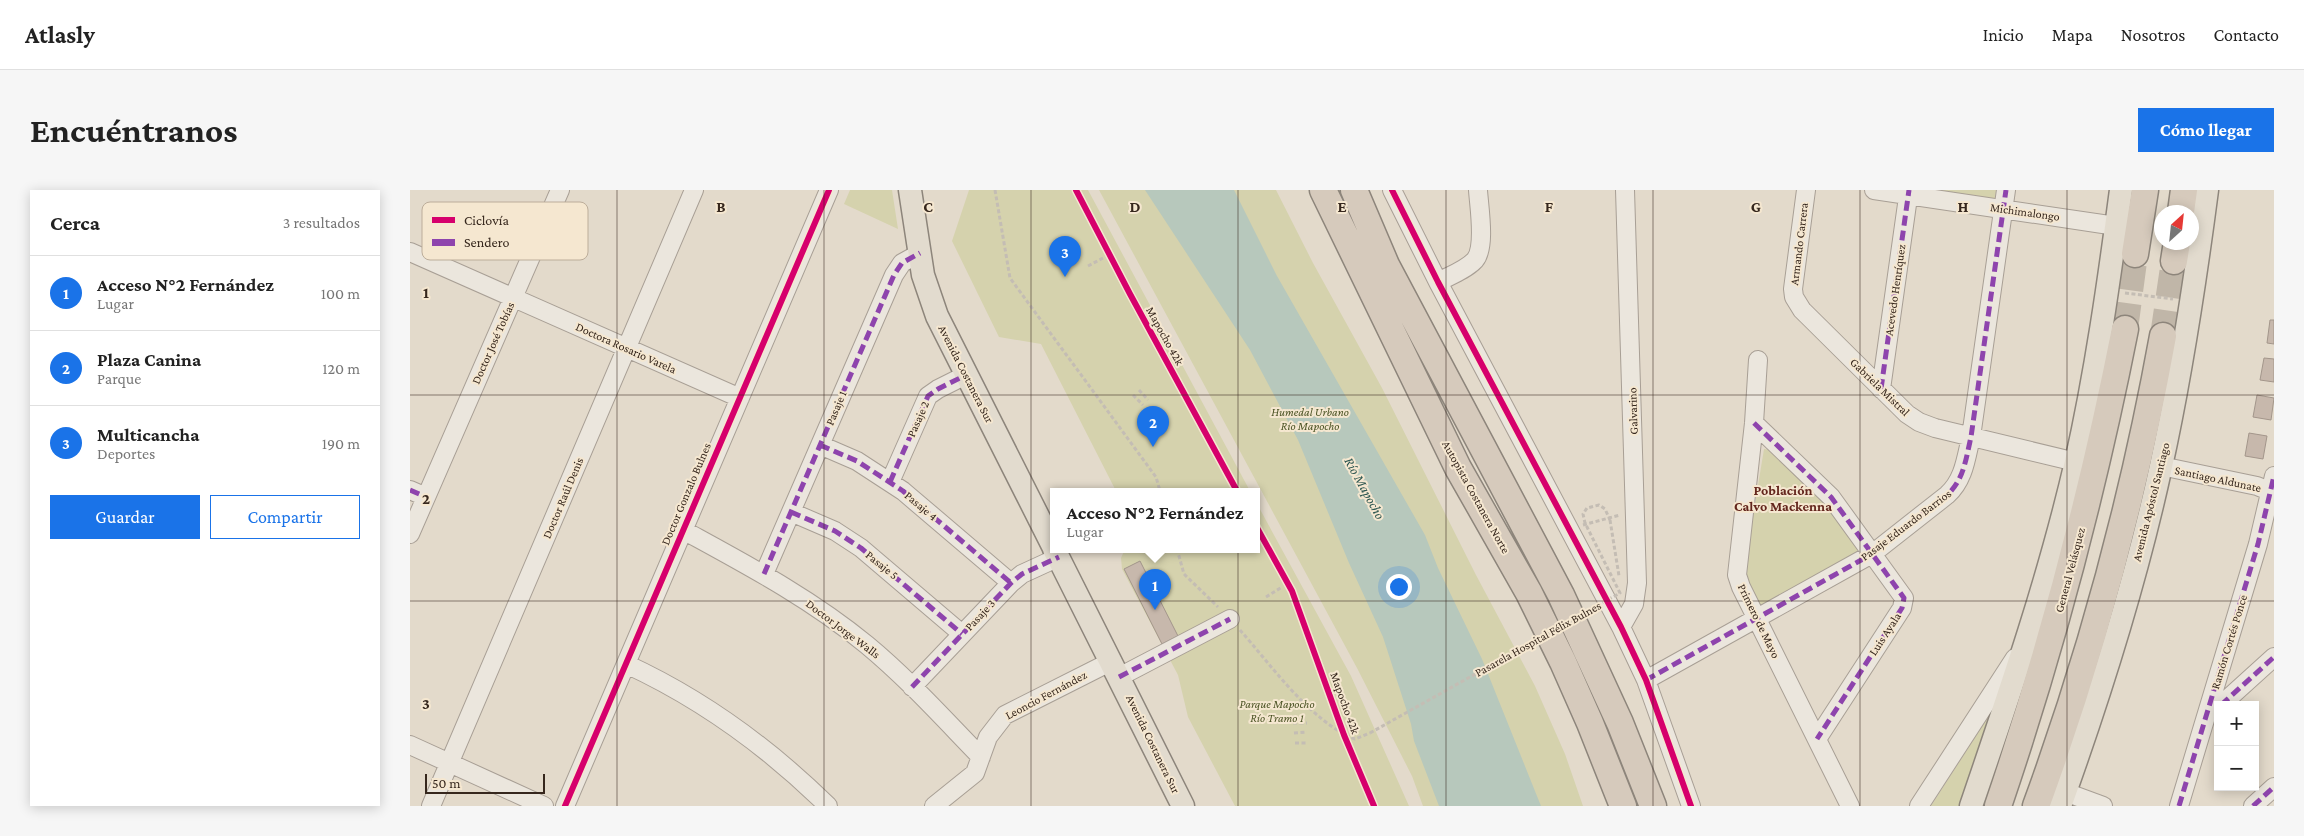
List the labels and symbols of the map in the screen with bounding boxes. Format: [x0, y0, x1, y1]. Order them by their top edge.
text: B [716, 198, 726, 215]
text: C [923, 198, 933, 215]
text: D [1129, 198, 1141, 215]
text: E [1337, 198, 1347, 215]
text: F [1545, 198, 1554, 215]
text: G [1751, 198, 1761, 215]
text: H [1958, 198, 1969, 215]
street label: Michimalongo [1989, 200, 2061, 224]
legend [422, 202, 588, 260]
street label: Armando Carrera [1787, 202, 1811, 286]
north arrow [2154, 205, 2199, 250]
text: Ciclovía [464, 212, 509, 228]
text: Sendero [464, 234, 509, 250]
pin: 3 [1049, 236, 1081, 277]
street label: Acevedo Henríquez [1882, 243, 1908, 337]
text: 1 [423, 284, 429, 301]
street label: Doctor José Tobías [469, 299, 518, 386]
street label: Mapocho 42k [1143, 304, 1187, 368]
street label: Doctora Rosario Varela [573, 319, 679, 377]
street label: Avenida Costanera Sur [935, 323, 997, 426]
street label: Gabriela Mistral [1847, 355, 1913, 419]
street label: Galvarino [1625, 387, 1641, 435]
street label: Pasaje 1 [823, 389, 849, 427]
street label: Pasaje 2 [904, 399, 932, 439]
park label: Humedal Urbano Río Mapocho [1271, 405, 1349, 433]
pin: 2 [1137, 406, 1169, 447]
street label: Autopista Costanera Norte [1439, 438, 1513, 556]
street label: Doctor Gonzalo Bulnes [658, 440, 714, 547]
street label: Avenida Apóstol Santiago [2129, 441, 2173, 563]
water label: Río Mapocho [1341, 454, 1389, 522]
street label: Doctor Raúl Denis [540, 455, 586, 541]
street label: Santiago Aldunate [2173, 463, 2263, 495]
district label: Población Calvo Mackenna [1734, 482, 1832, 514]
street label: Pasaje Eduardo Barrios [1858, 486, 1954, 564]
street label: Pasaje 4 [902, 488, 940, 524]
text: 2 [422, 490, 430, 507]
street label: General Velásquez [2052, 526, 2088, 614]
street label: Pasaje 5 [863, 548, 901, 582]
pin: 1 [1139, 569, 1171, 610]
your location [1386, 574, 1412, 600]
street label: Primero de Mayo [1735, 581, 1783, 661]
street label: Ramón Cortés Ponce [2208, 593, 2250, 691]
street label: Pasaje 3 [962, 596, 998, 634]
street label: Doctor Jorge Walls [803, 597, 883, 662]
street label: Pasarela Hospital Félix Bulnes [1472, 598, 1604, 680]
street label: Luis Ayala [1866, 609, 1904, 658]
street label: Leoncio Fernández [1003, 668, 1089, 722]
street label: Mapocho 42k [1327, 670, 1363, 736]
street label: Avenida Costanera Sur [1123, 692, 1183, 796]
text: 3 [422, 695, 430, 712]
park label: Parque Mapocho Río Tramo 1 [1239, 697, 1315, 725]
scale bar [425, 771, 545, 794]

